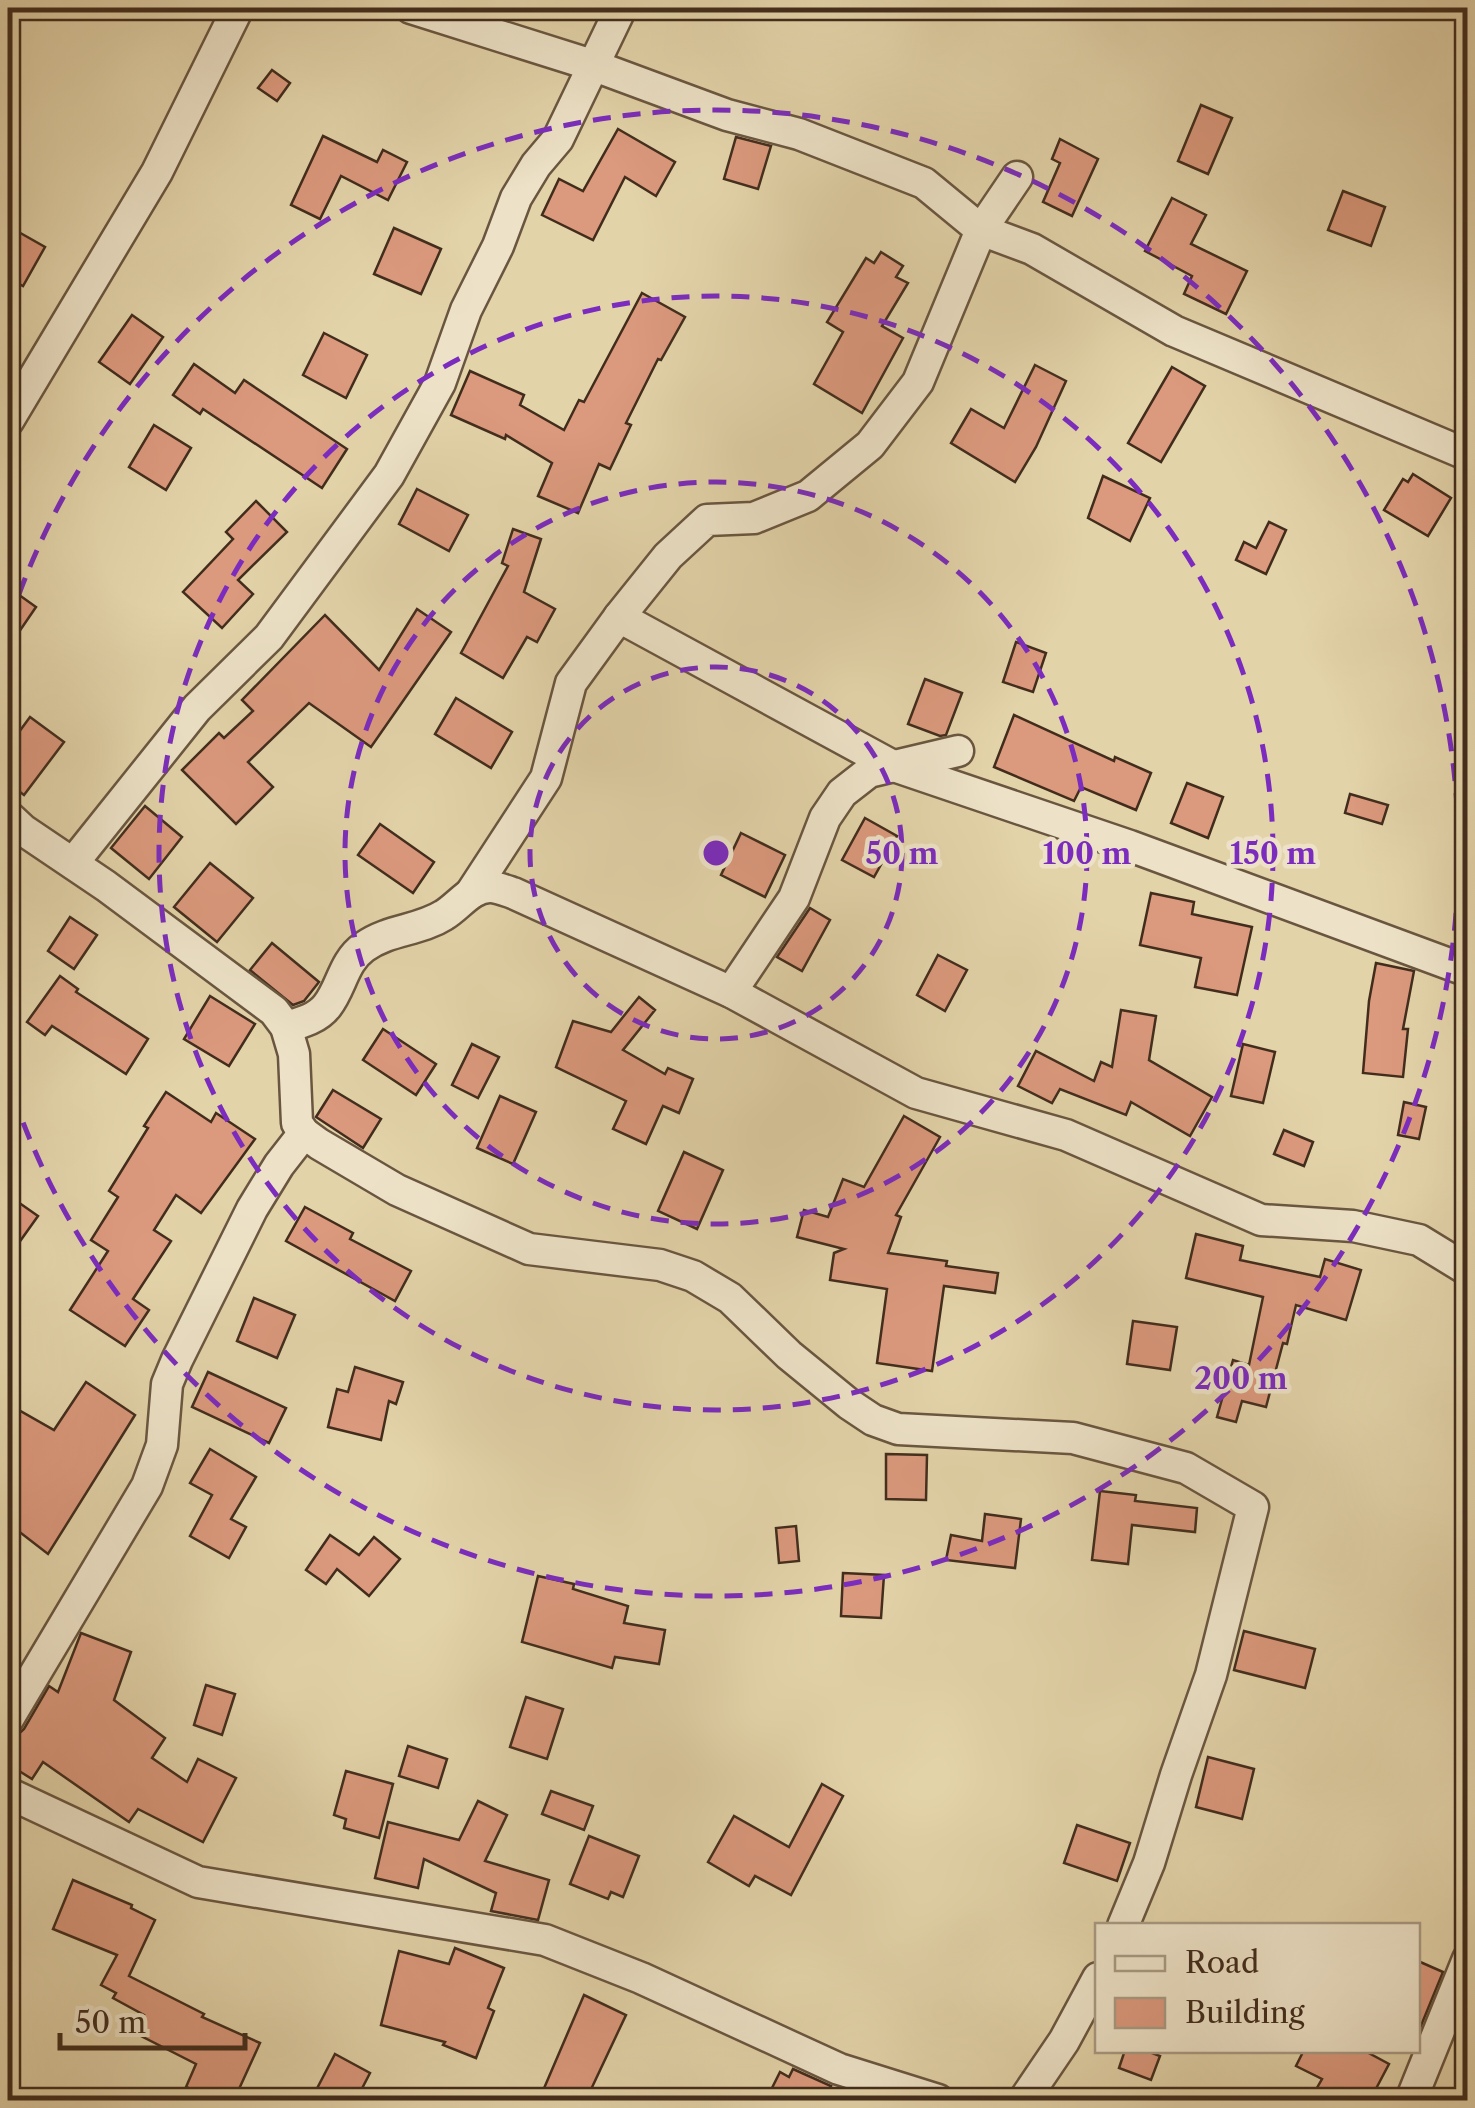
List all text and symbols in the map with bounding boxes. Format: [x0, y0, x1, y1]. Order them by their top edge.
centre of rings [698, 835, 734, 871]
text: 50 m [865, 835, 939, 872]
text: 100 m [1043, 835, 1132, 872]
text: 150 m [1230, 835, 1316, 872]
text: 200 m [1194, 1360, 1288, 1397]
legend [1095, 1923, 1420, 2053]
text: Road [1185, 1944, 1259, 1981]
scale bar [60, 1988, 245, 2050]
text: Building [1185, 1994, 1305, 2031]
text: 50 m [75, 2004, 146, 2041]

